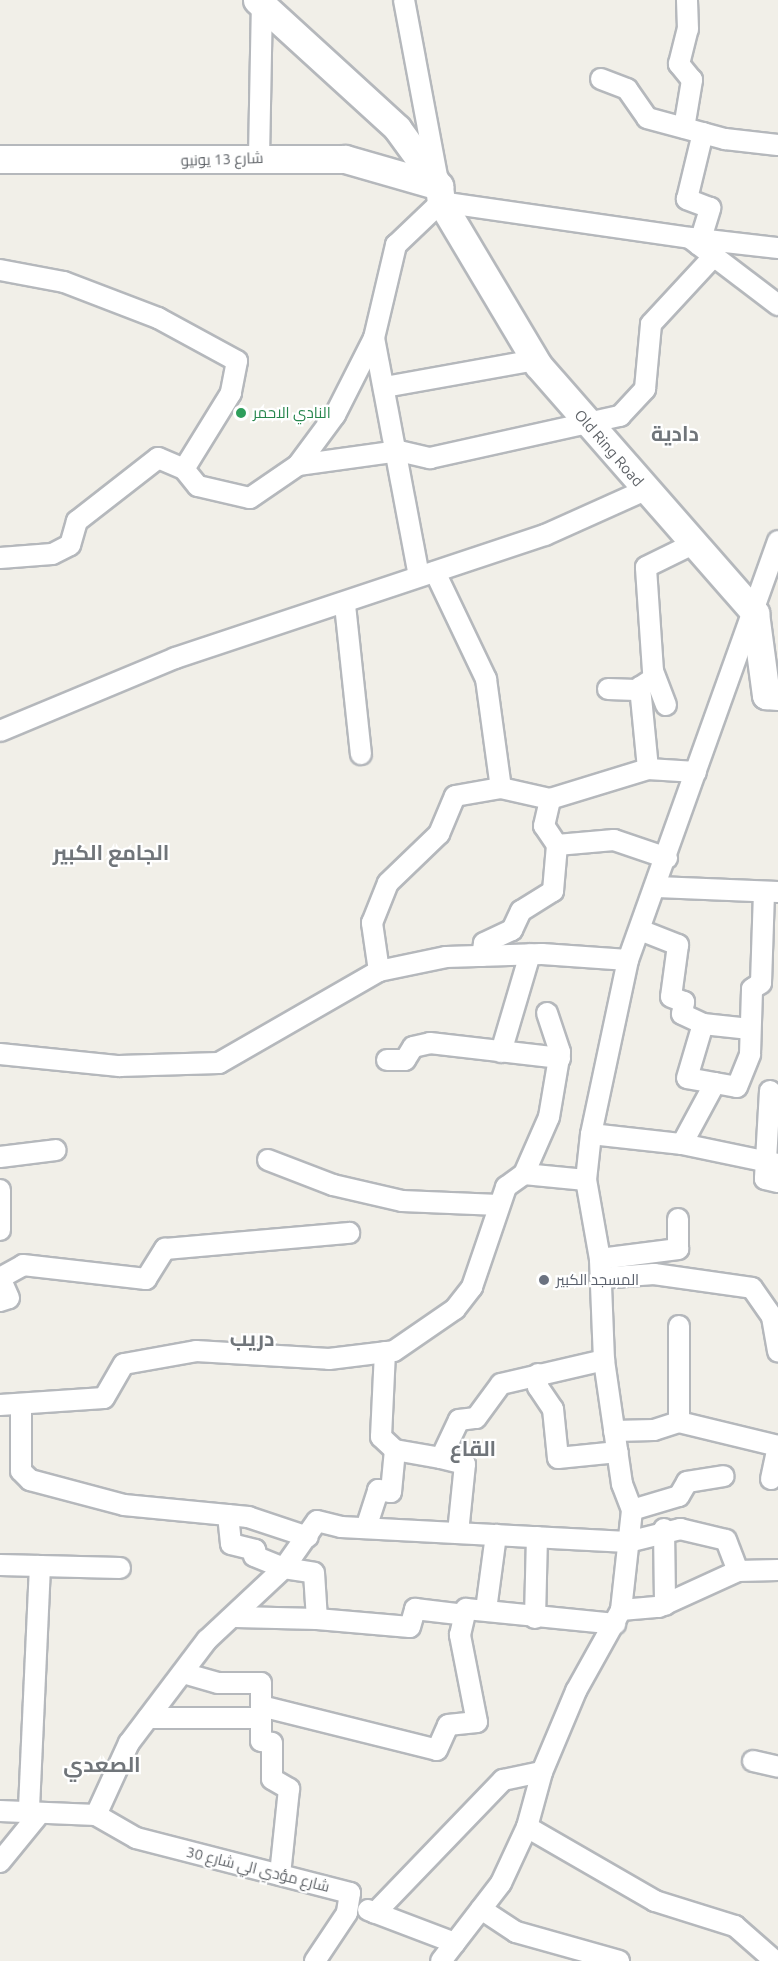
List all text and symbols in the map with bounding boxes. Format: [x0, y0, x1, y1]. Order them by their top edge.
street label: شارع 13 يونيو [180, 149, 264, 169]
place label: النادي الاحمر [253, 404, 331, 422]
marker: النادي الاحمر [234, 406, 248, 420]
street label: Old Ring Road [571, 406, 647, 490]
district label: دادية [651, 420, 699, 446]
district label: الجامع الكبير [53, 839, 169, 865]
place label: المسجد الكبير [556, 1271, 639, 1289]
marker: المسجد الكبير [537, 1273, 551, 1287]
district label: دريب [230, 1325, 274, 1351]
district label: القاع [450, 1435, 496, 1461]
district label: الصعدي [63, 1751, 141, 1777]
street label: شارع مؤدي الي شارع 30 [184, 1842, 332, 1896]

